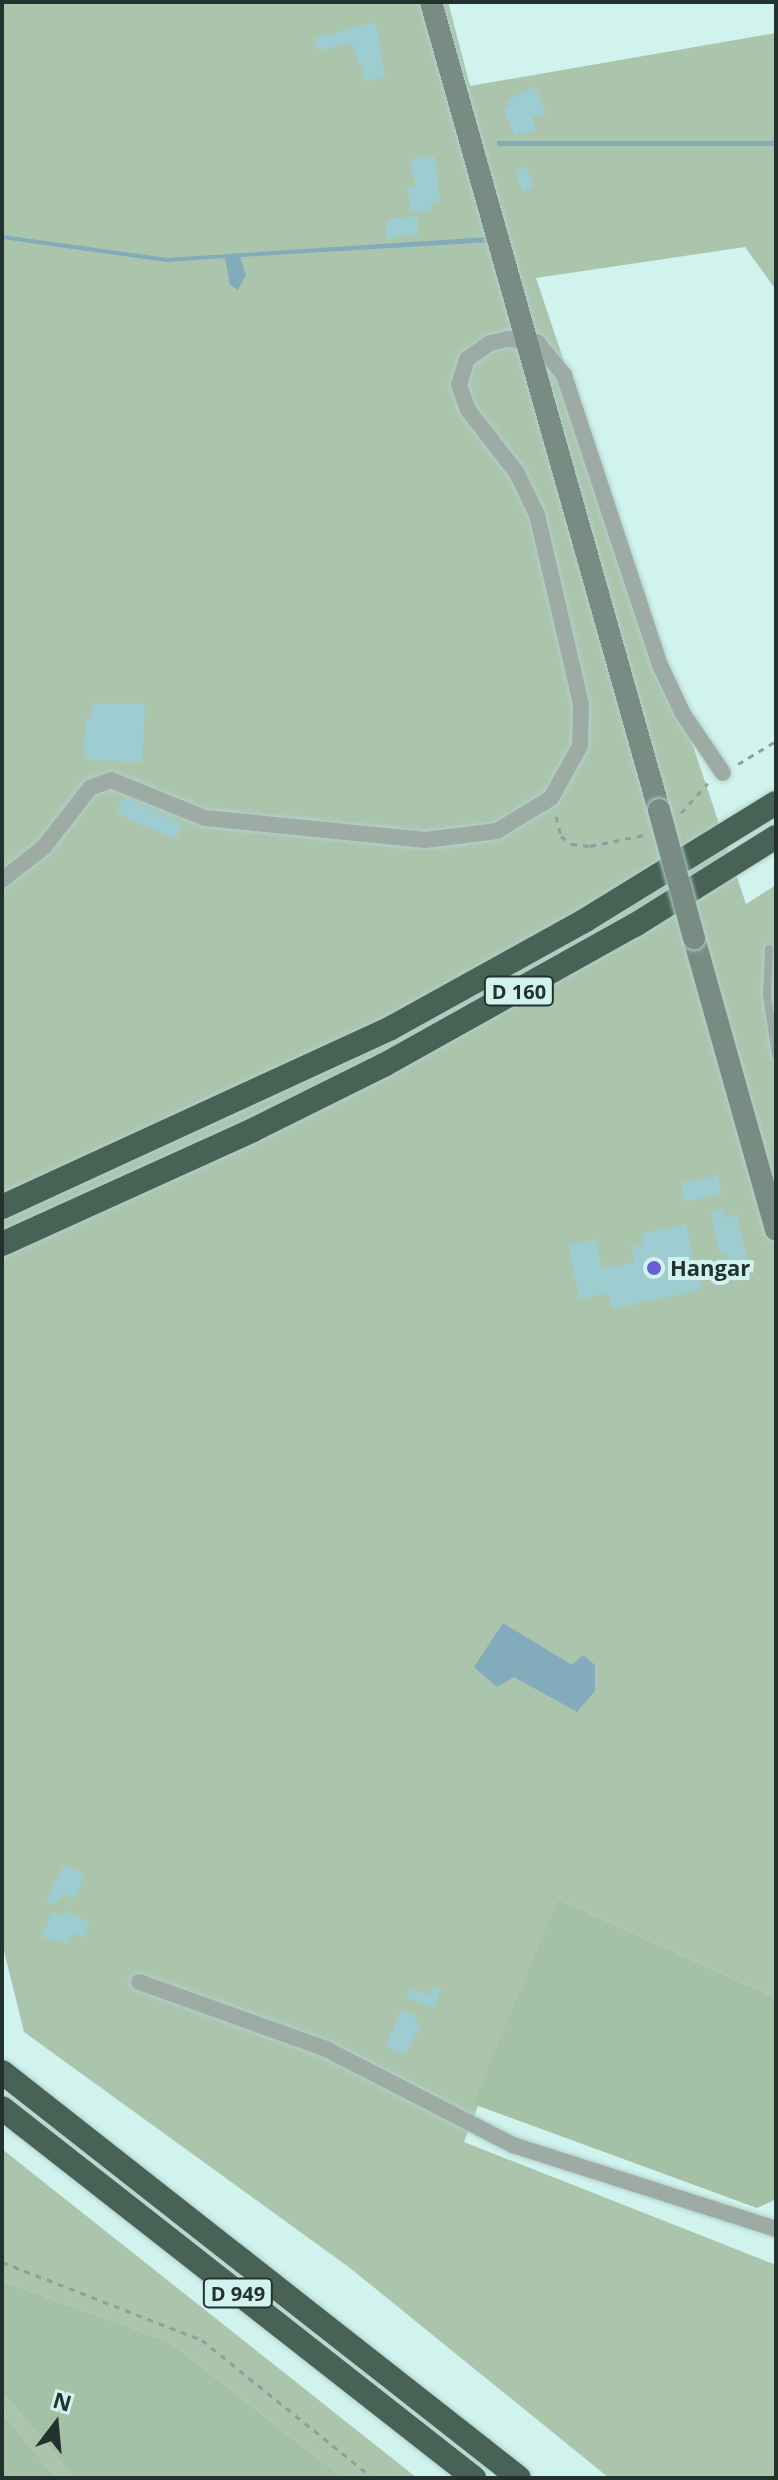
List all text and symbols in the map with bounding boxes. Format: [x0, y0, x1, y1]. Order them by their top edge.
road number: D 160 [483, 975, 555, 1007]
place label: Hangar [670, 1255, 750, 1281]
marker: Hangar [645, 1259, 663, 1277]
road number: D 949 [202, 2277, 274, 2309]
north arrow [16, 2384, 96, 2464]
text: N [50, 2384, 75, 2418]

